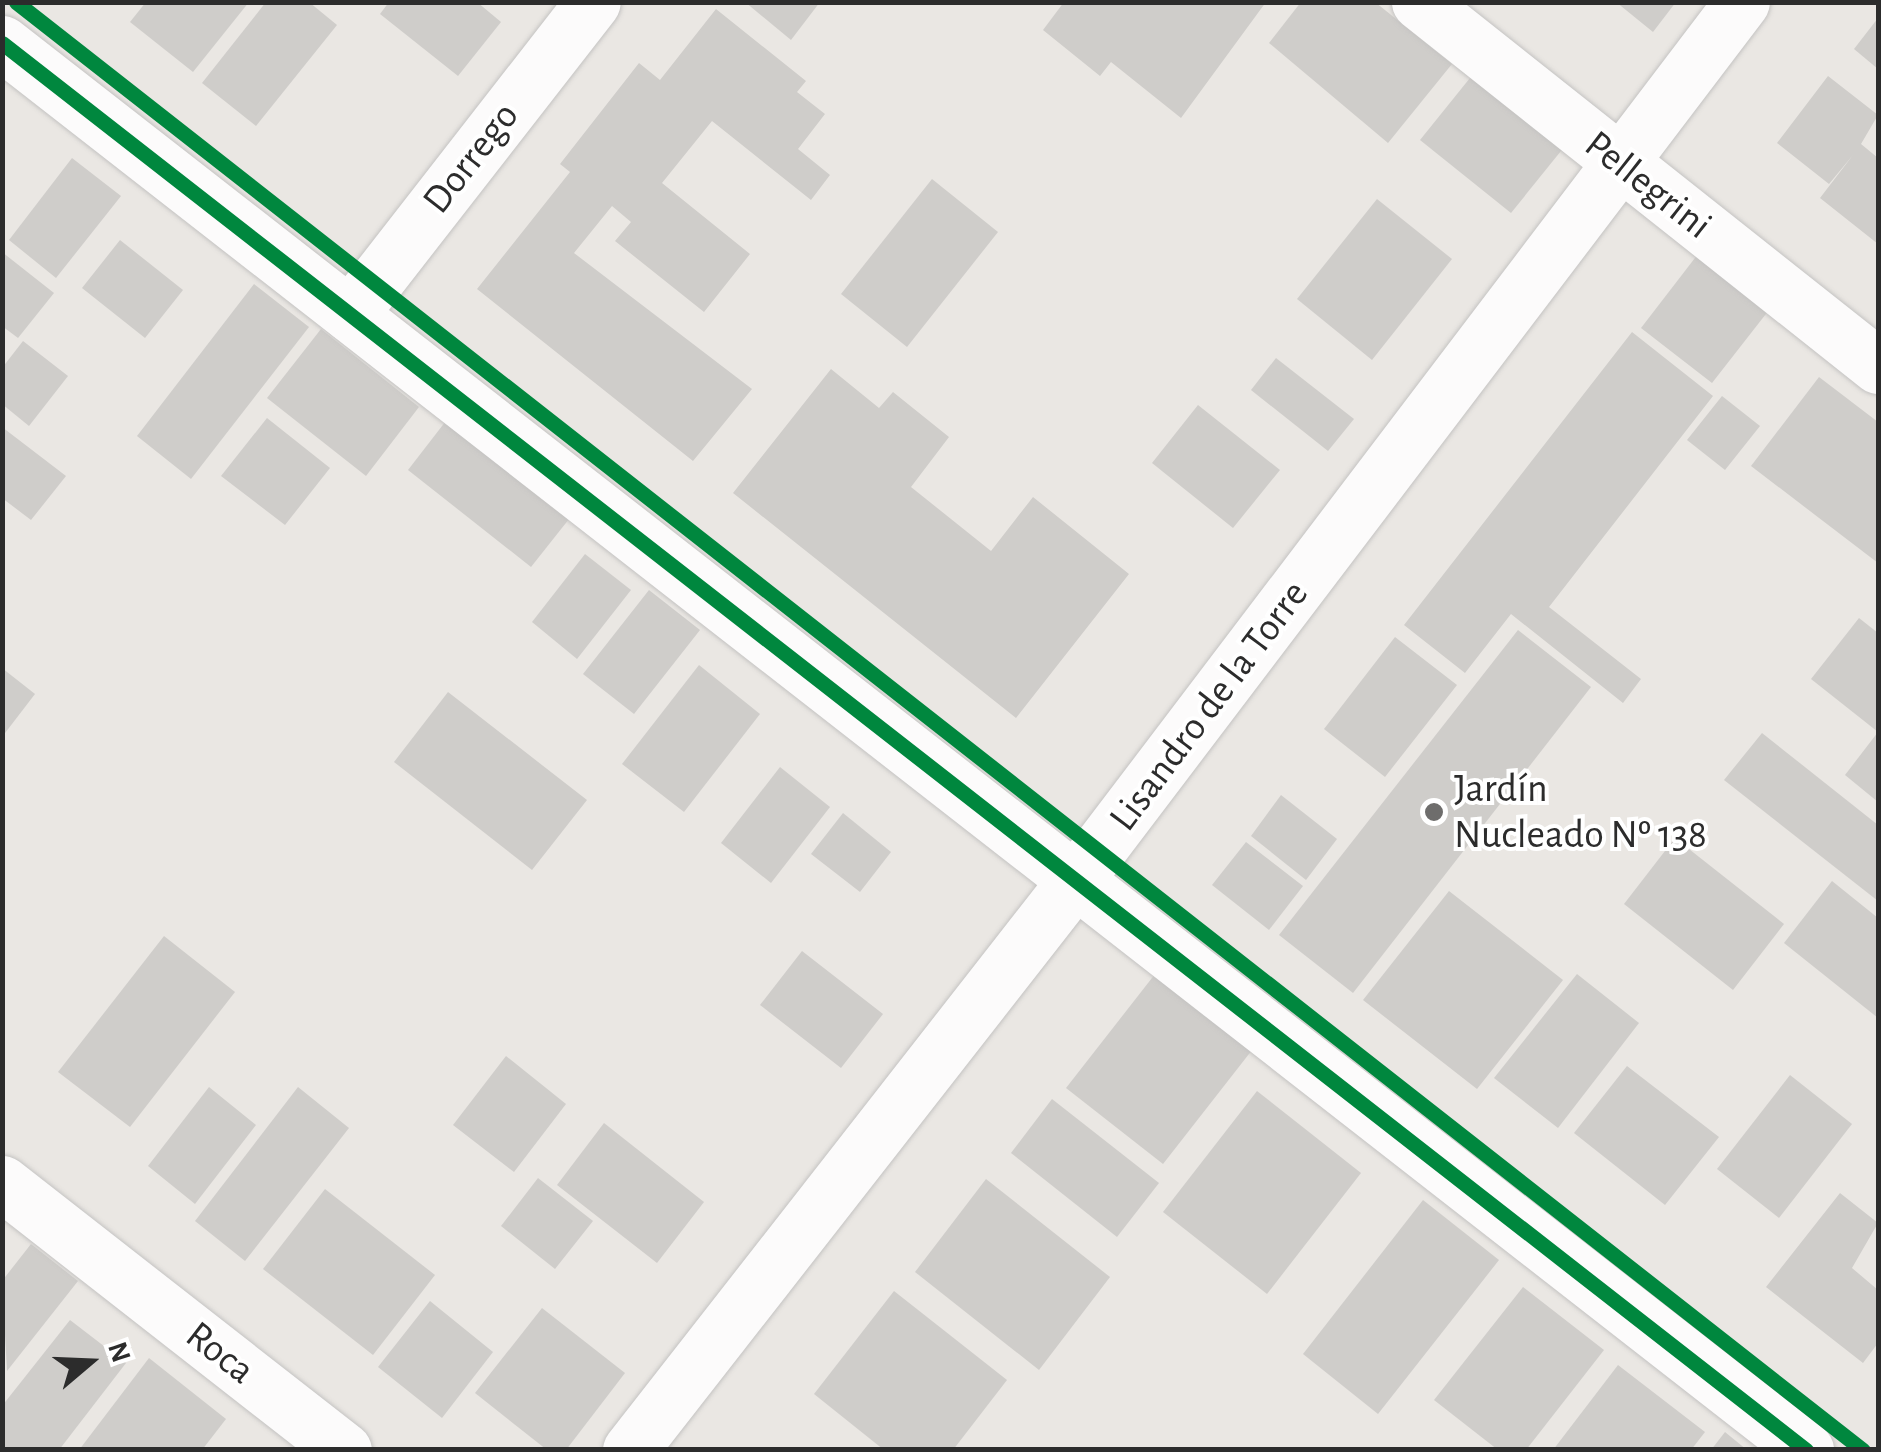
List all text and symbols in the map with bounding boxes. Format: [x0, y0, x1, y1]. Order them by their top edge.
street label: Dorrego [413, 93, 529, 223]
street label: Pellegrini [1575, 121, 1721, 249]
street label: Lisandro de la Torre [1099, 571, 1319, 841]
place label: Jardín Nucleado Nº 138 [1454, 765, 1707, 859]
marker: Jardín Nucleado Nº 138 [1423, 801, 1445, 823]
street label: Roca [176, 1311, 264, 1395]
north arrow [40, 1312, 140, 1412]
text: N [102, 1338, 135, 1366]

